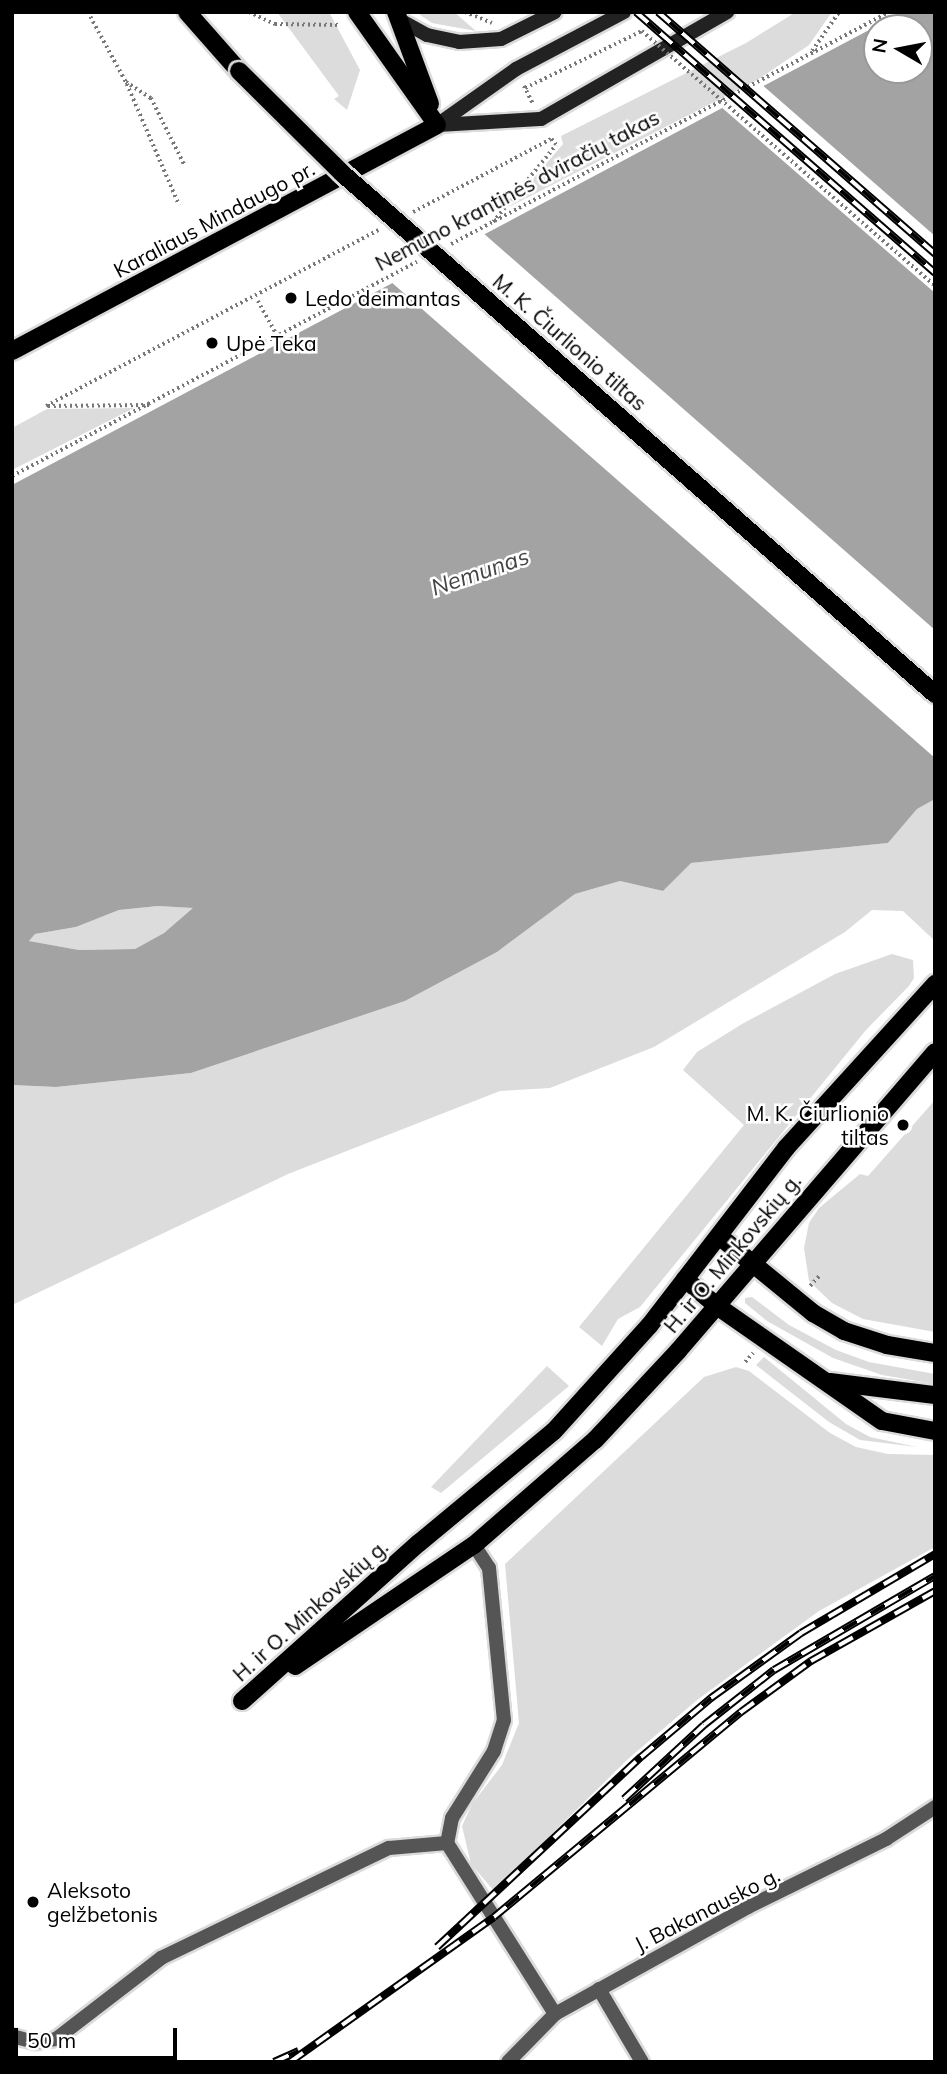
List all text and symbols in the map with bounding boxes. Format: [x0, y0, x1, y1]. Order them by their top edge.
north arrow [863, 14, 933, 84]
text: N [866, 37, 892, 55]
street label: Nemuno krantinės dviračių takas [371, 104, 663, 276]
street label: Karaliaus Mindaugo pr. [109, 155, 319, 283]
street label: M. K. Čiurlionio tiltas [488, 268, 652, 416]
place label: Ledo deimantas [305, 285, 461, 311]
marker: Ledo deimantas [283, 290, 299, 306]
place label: Upė Teka [226, 330, 317, 356]
marker: Upė Teka [204, 335, 220, 351]
water label: Nemunas [427, 542, 533, 602]
place label: M. K. Čiurlionio tiltas [746, 1100, 889, 1150]
marker: M. K. Čiurlionio tiltas [895, 1117, 911, 1133]
street label: H. ir O. Minkovskių g. [658, 1168, 806, 1338]
street label: H. ir O. Minkovskių g. [227, 1534, 393, 1686]
street label: J. Bakanausko g. [630, 1861, 784, 1957]
place label: Aleksoto gelžbetonis [47, 1877, 158, 1927]
marker: Aleksoto gelžbetonis [25, 1894, 41, 1910]
scale bar [18, 2014, 180, 2058]
text: 50 m [27, 2027, 76, 2053]

